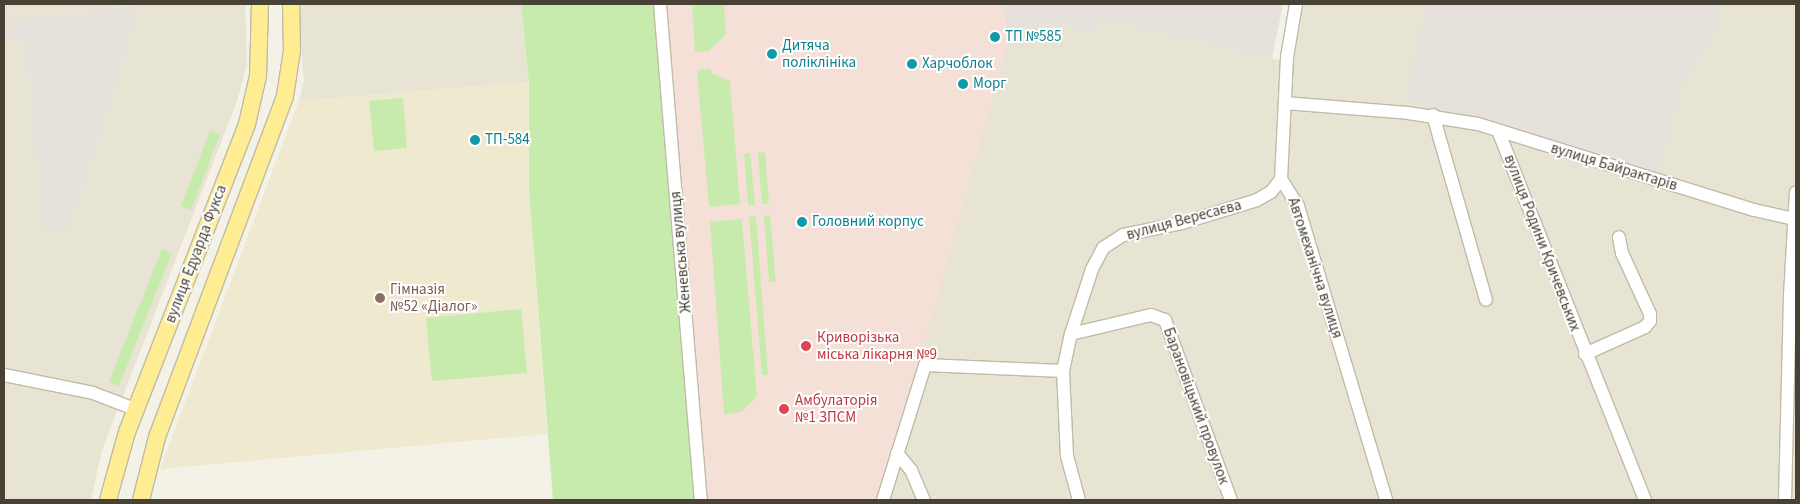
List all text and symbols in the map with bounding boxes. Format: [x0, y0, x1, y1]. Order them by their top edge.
place label: ТП №585 [1005, 28, 1061, 46]
marker: ТП №585 [989, 31, 1001, 43]
place label: Дитяча поліклініка [782, 36, 856, 71]
marker: Дитяча поліклініка [766, 48, 778, 60]
place label: Харчоблок [922, 55, 993, 73]
marker: Харчоблок [906, 58, 918, 70]
place label: Морг [973, 75, 1007, 93]
marker: Морг [957, 78, 969, 90]
place label: ТП-584 [485, 131, 530, 149]
marker: ТП-584 [469, 134, 481, 146]
street label: вулиця Байрактарів [1549, 139, 1679, 195]
street label: вулиця Родини Кричевських [1500, 152, 1584, 334]
street label: вулиця Едуарда Фукса [161, 182, 231, 326]
street label: Женевська вулиця [667, 190, 695, 314]
street label: Автомеханічна вулиця [1284, 195, 1346, 341]
street label: вулиця Вересаєва [1125, 196, 1243, 244]
place label: Головний корпус [812, 213, 924, 231]
marker: Головний корпус [796, 216, 808, 228]
place label: Гімназія №52 «Діалог» [390, 280, 477, 315]
marker: Гімназія №52 «Діалог» [374, 292, 386, 304]
street label: Барановіцький провулок [1159, 325, 1233, 487]
place label: Криворізька міська лікарня №9 [817, 328, 937, 363]
marker: Криворізька міська лікарня №9 [799, 339, 813, 353]
place label: Амбулаторія №1 ЗПСМ [795, 391, 877, 426]
marker: Амбулаторія №1 ЗПСМ [777, 402, 791, 416]

